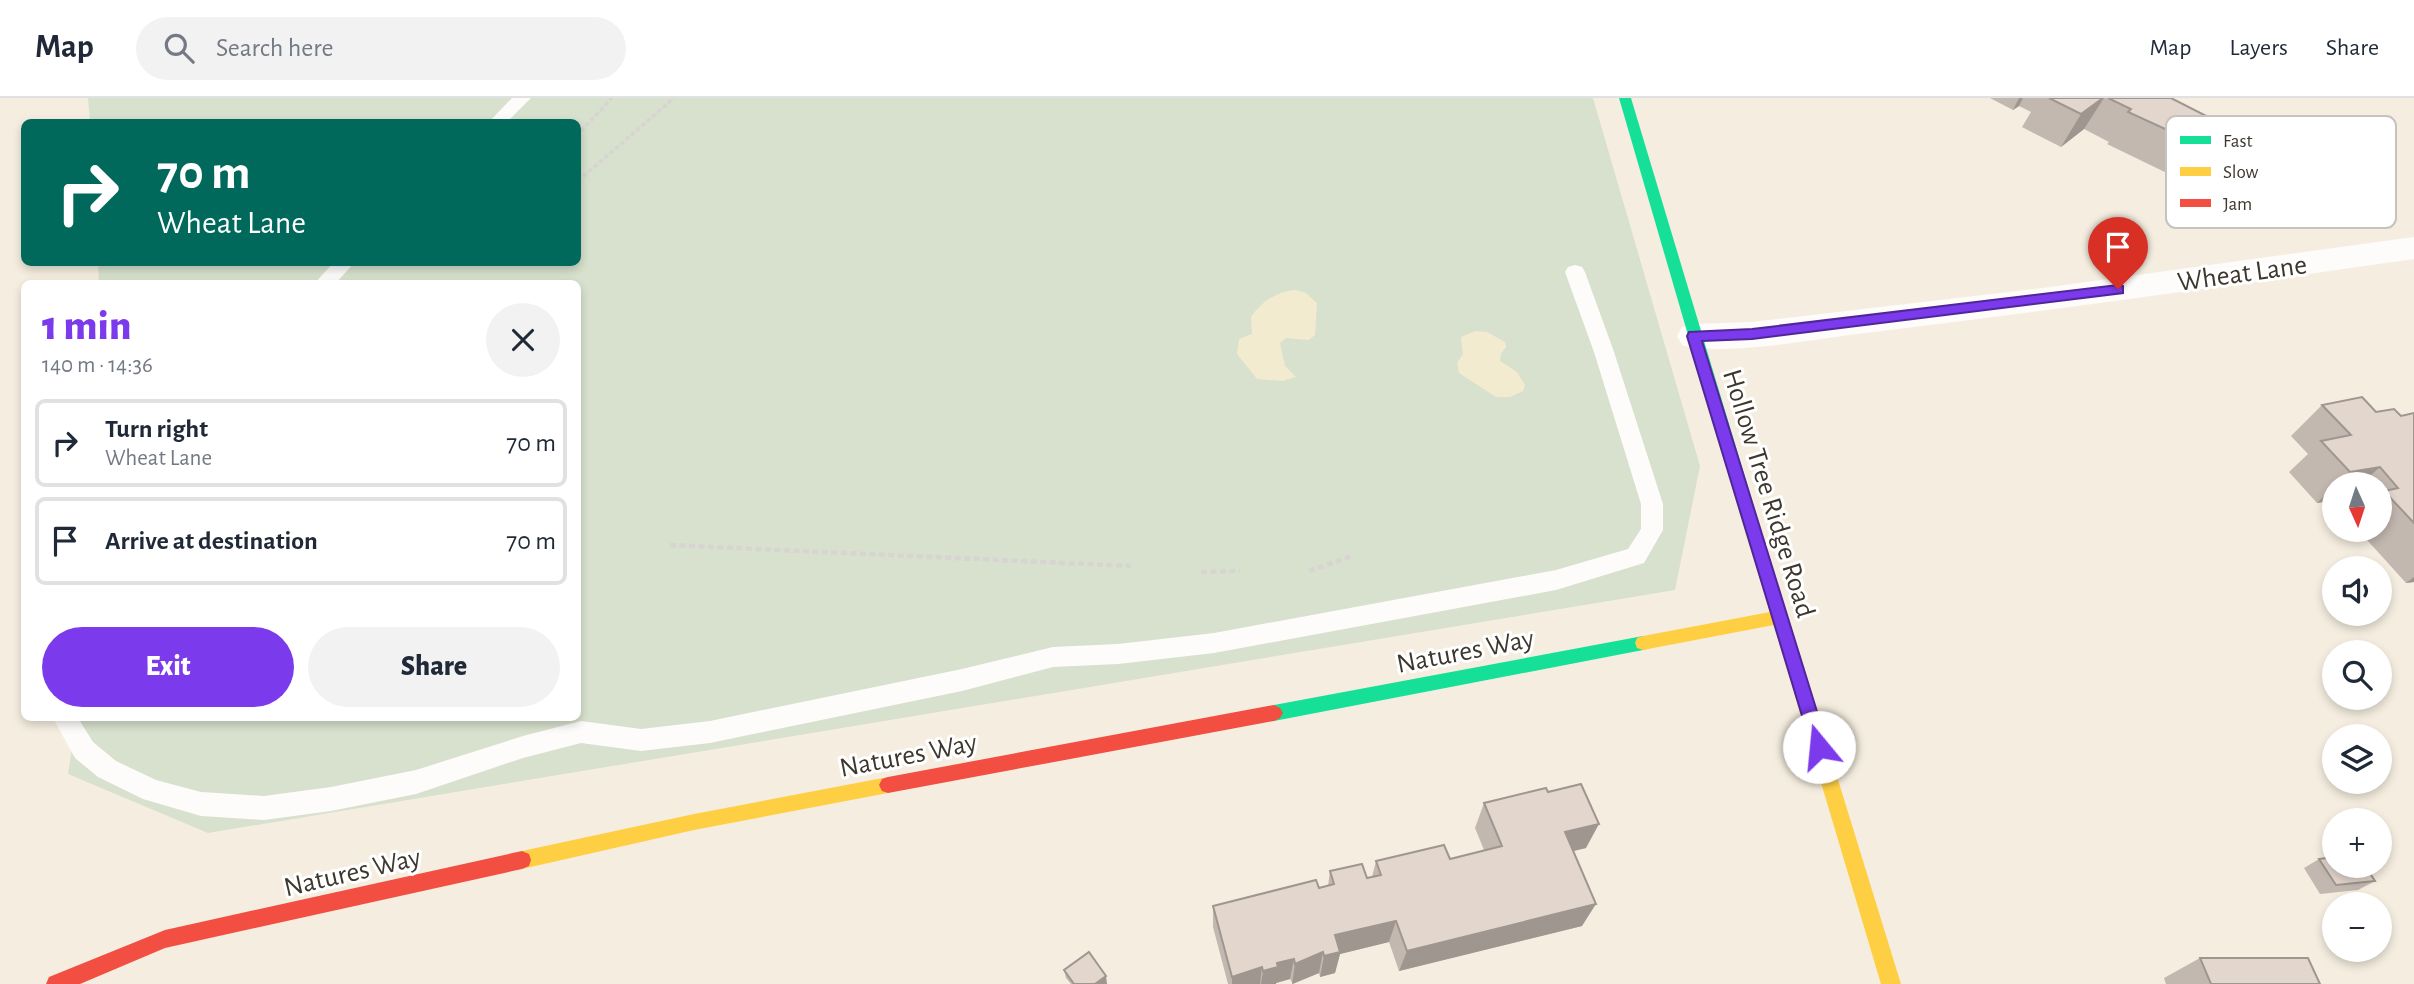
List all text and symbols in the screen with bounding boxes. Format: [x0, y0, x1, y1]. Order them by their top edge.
search box [136, 17, 626, 80]
icon: search [160, 29, 198, 67]
text: Map [35, 31, 94, 64]
text: Search here [216, 35, 334, 61]
text: Map [2149, 36, 2191, 60]
text: Layers [2229, 36, 2288, 60]
text: Share [2326, 36, 2379, 60]
legend [2166, 116, 2396, 228]
text: Fast [2223, 132, 2253, 151]
icon: right [42, 147, 133, 238]
text: 70 m [157, 149, 251, 198]
text: Slow [2223, 163, 2259, 182]
text: Jam [2223, 195, 2252, 214]
text: Wheat Lane [157, 207, 306, 239]
pin [2088, 217, 2148, 289]
icon: arrive [2099, 228, 2137, 266]
street label: Wheat Lane [2176, 251, 2309, 297]
button: close [486, 303, 560, 377]
text: 1 min [42, 305, 131, 347]
text: 140 m · 14:36 [42, 354, 153, 377]
street label: Hollow Tree Ridge Road [1717, 366, 1819, 621]
text: Turn right [105, 416, 208, 442]
icon: right [46, 424, 84, 462]
text: 70 m [506, 430, 556, 456]
text: Wheat Lane [105, 447, 212, 470]
north arrow [2322, 472, 2392, 542]
map controls [2322, 472, 2392, 962]
icon: arrive [46, 522, 84, 560]
text: Arrive at destination [105, 528, 318, 554]
text: 70 m [506, 528, 556, 554]
button: sound [2322, 556, 2392, 626]
street label: Natures Way [1394, 625, 1536, 679]
button: Exit [42, 627, 294, 707]
button: Share [308, 627, 560, 707]
button: search [2322, 640, 2392, 710]
position arrow [1782, 710, 1856, 784]
button: layers [2322, 724, 2392, 794]
street label: Natures Way [837, 729, 979, 783]
button: + [2322, 808, 2392, 878]
street label: Natures Way [281, 844, 424, 902]
button: − [2322, 892, 2392, 962]

